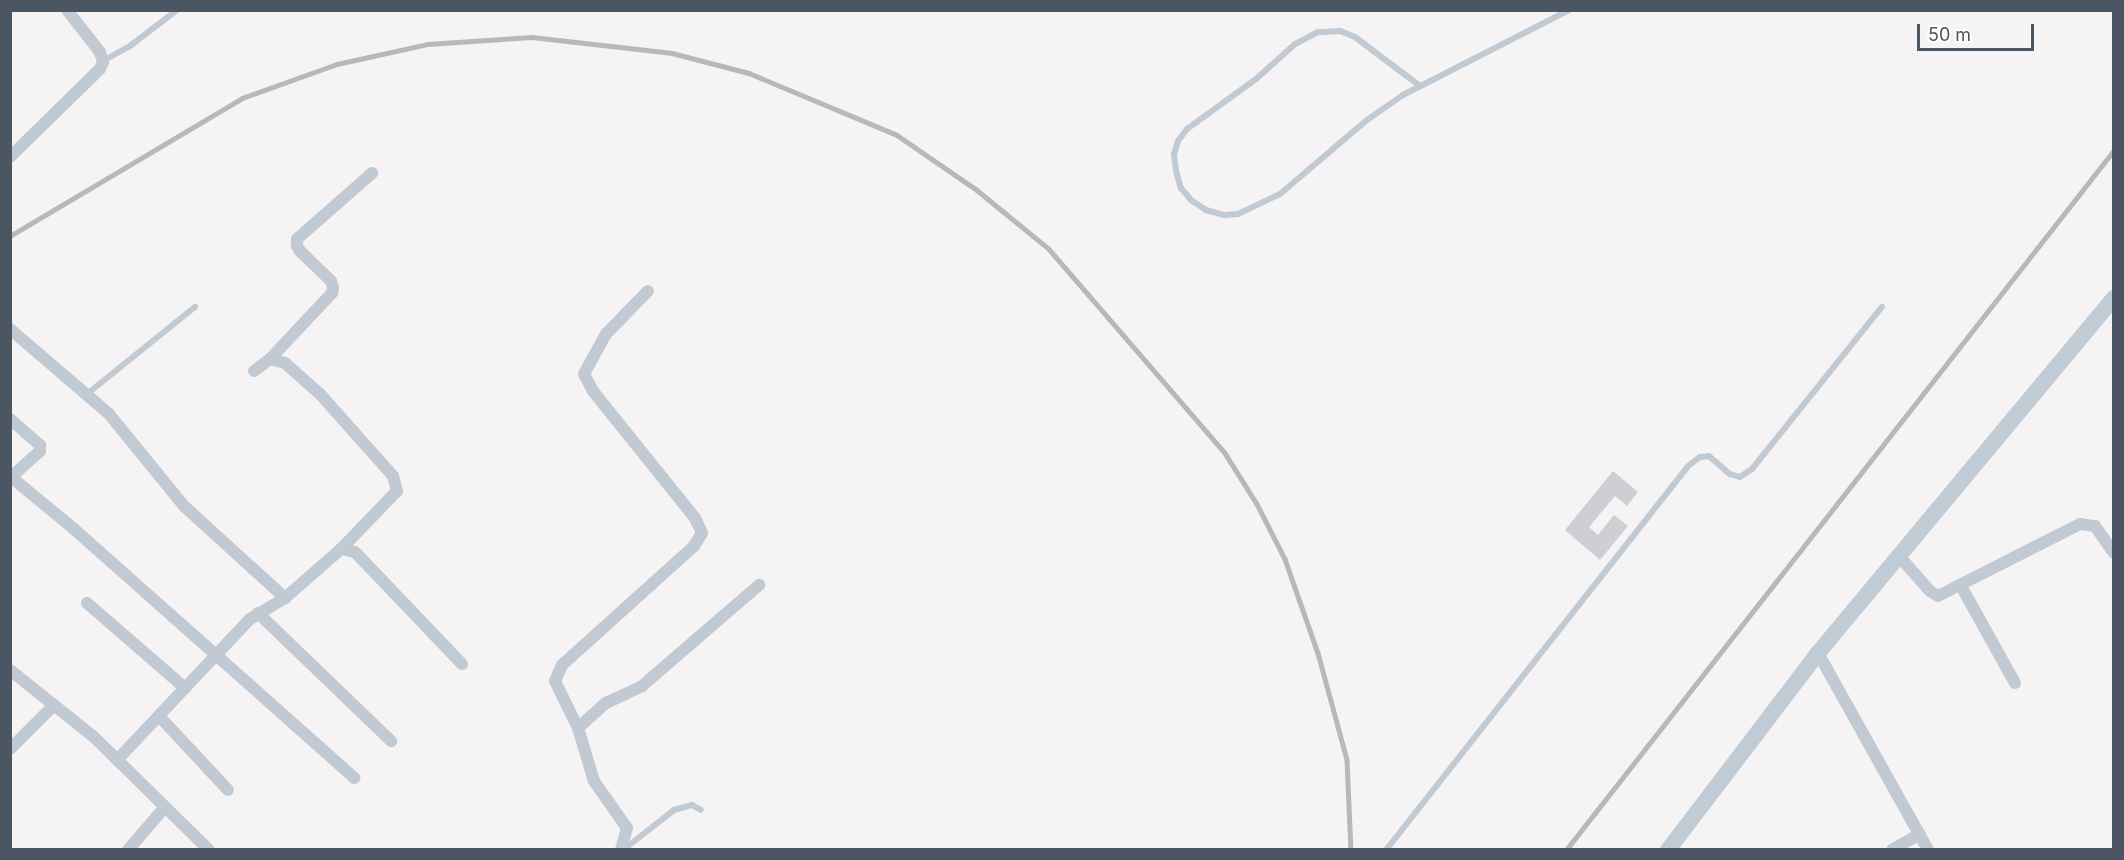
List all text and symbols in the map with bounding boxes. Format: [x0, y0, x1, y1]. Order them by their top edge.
scale bar [1920, 12, 2037, 50]
text: 50 m [1928, 24, 1971, 45]

